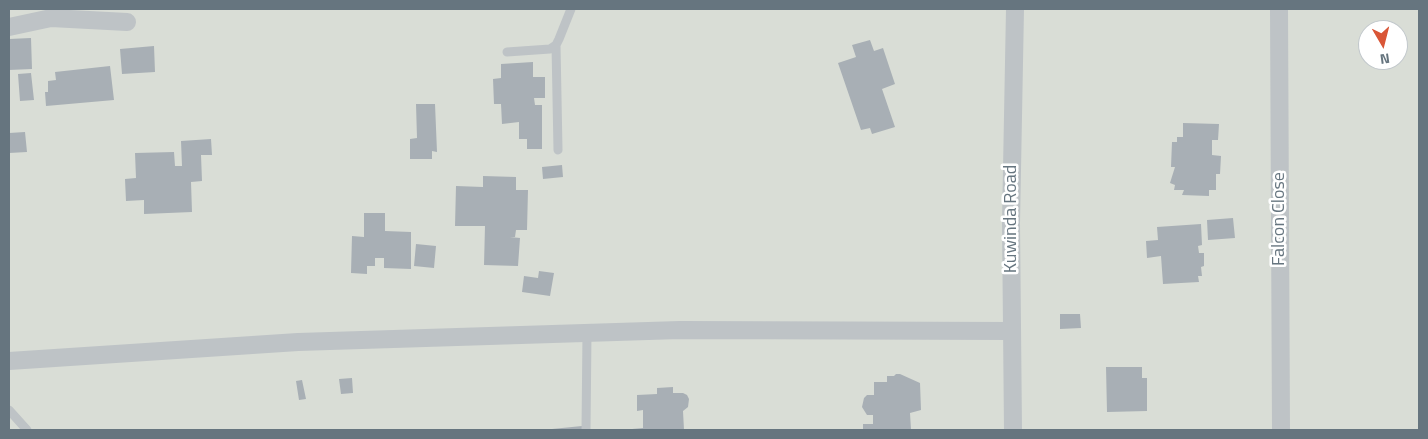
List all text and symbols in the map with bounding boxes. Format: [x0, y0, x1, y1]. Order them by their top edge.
north arrow [1358, 20, 1408, 70]
text: N [1379, 48, 1391, 70]
street label: Kuwinda Road [1001, 165, 1023, 273]
street label: Falcon Close [1269, 172, 1291, 266]

